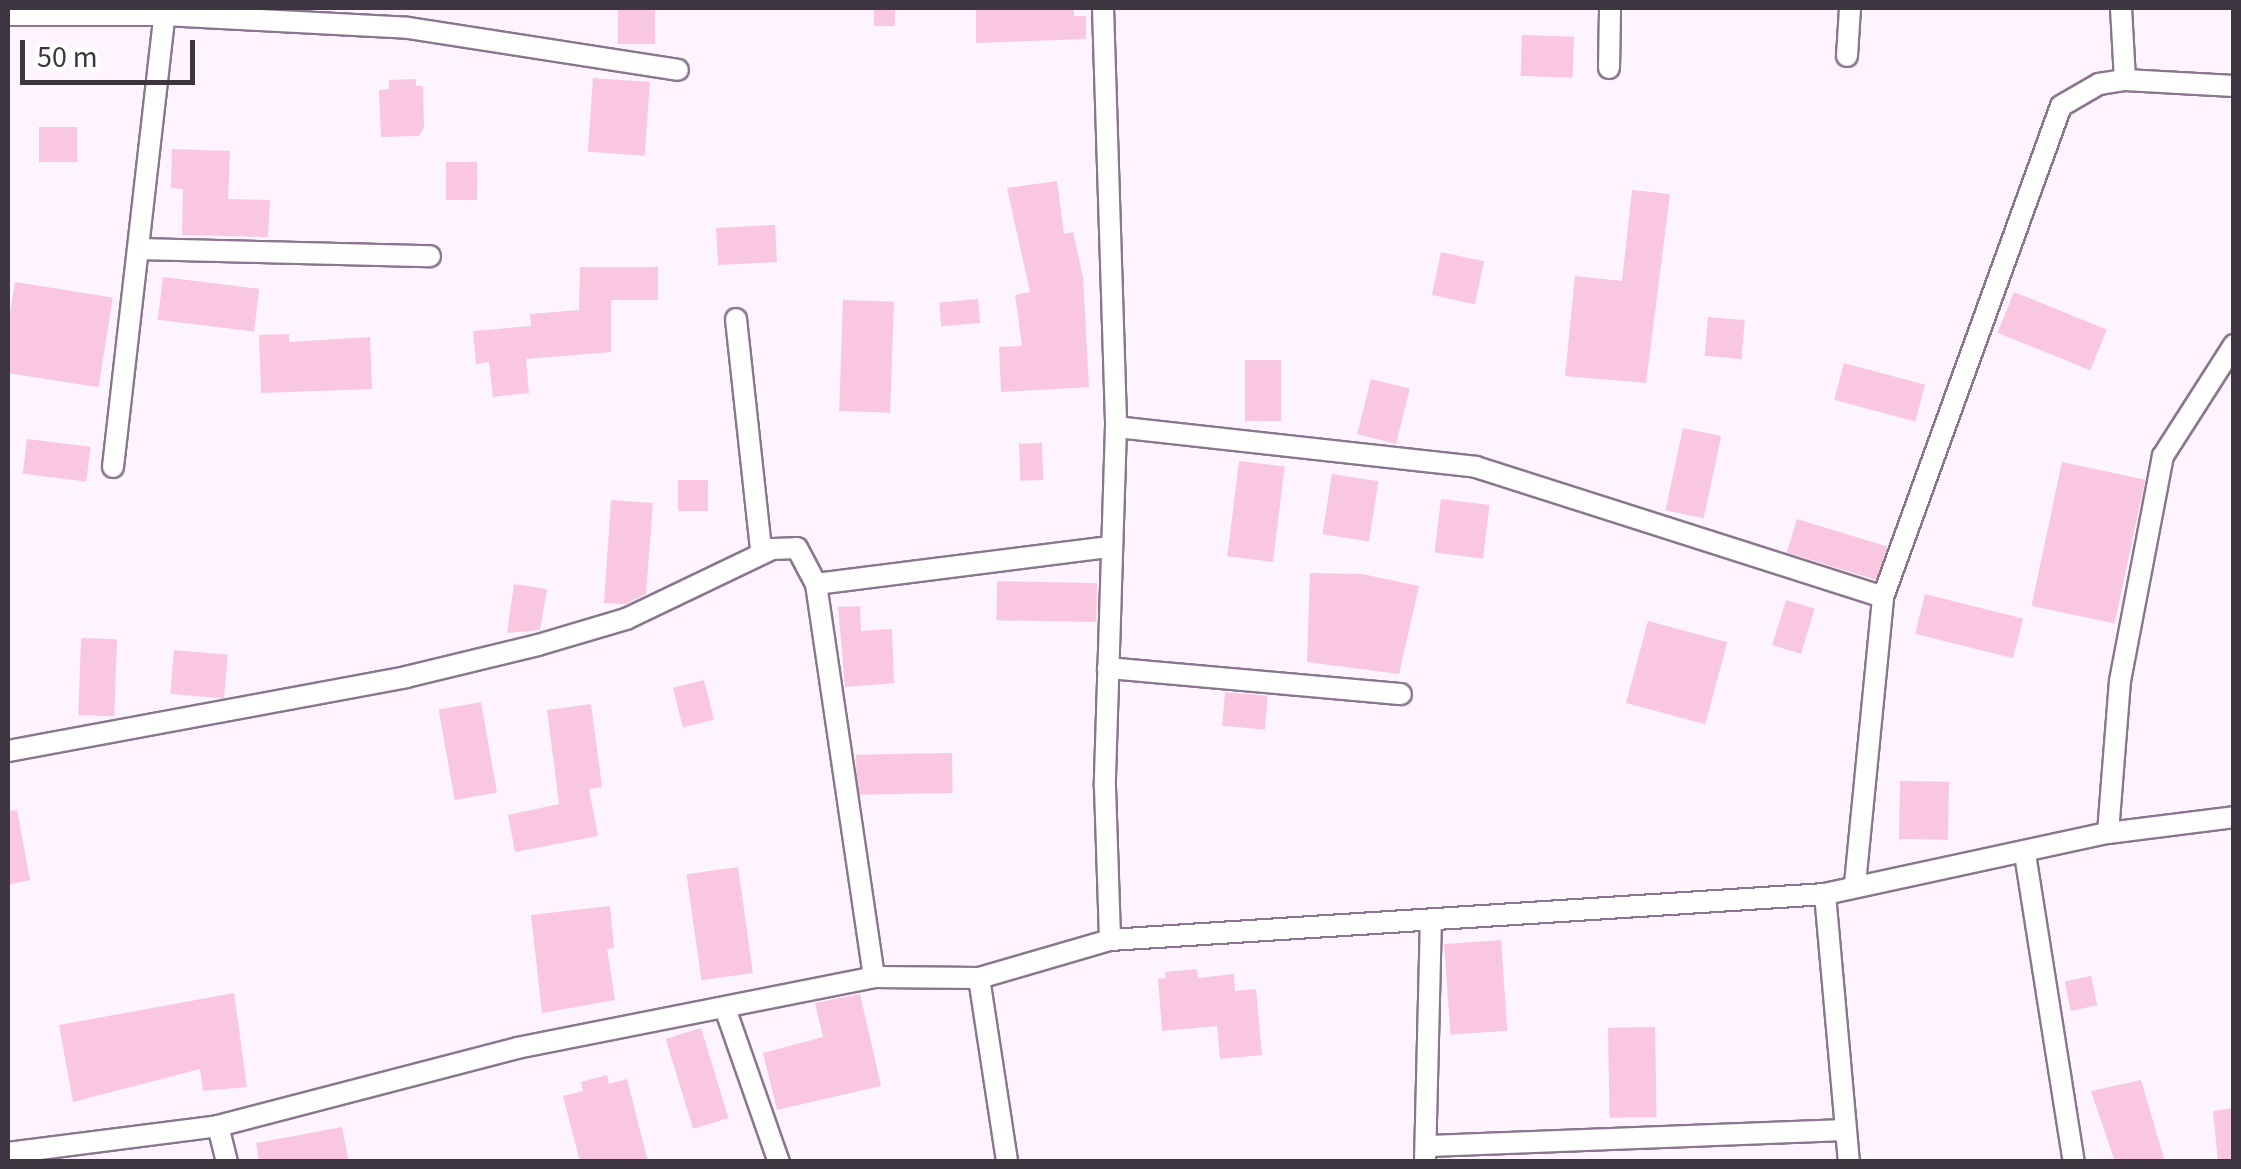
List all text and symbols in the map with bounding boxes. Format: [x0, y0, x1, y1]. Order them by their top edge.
scale bar [25, 20, 200, 82]
text: 50 m [37, 36, 98, 79]

